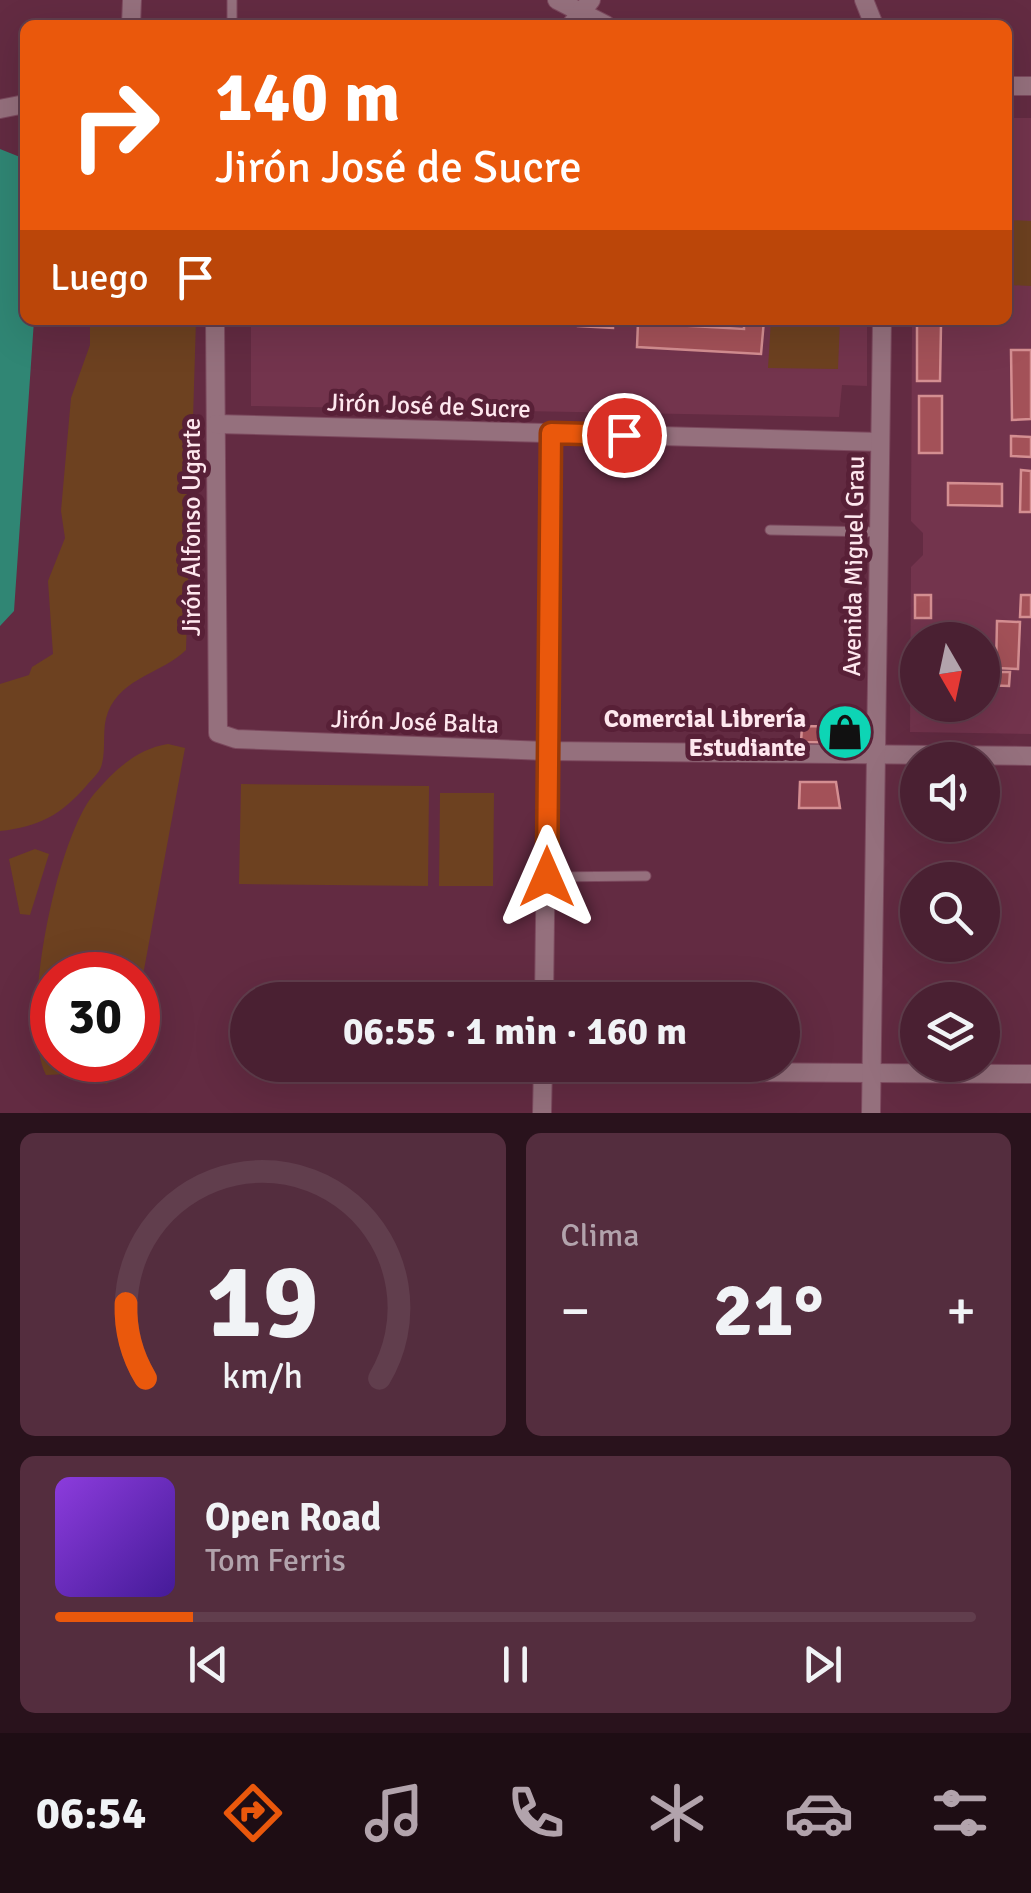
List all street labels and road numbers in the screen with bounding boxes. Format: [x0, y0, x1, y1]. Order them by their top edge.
street label: Jirón José de Sucre [327, 386, 531, 425]
street label: Jirón Alfonso Ugarte [176, 418, 207, 636]
street label: Avenida Miguel Grau [836, 455, 871, 677]
street label: Jirón José Balta [330, 703, 500, 740]

